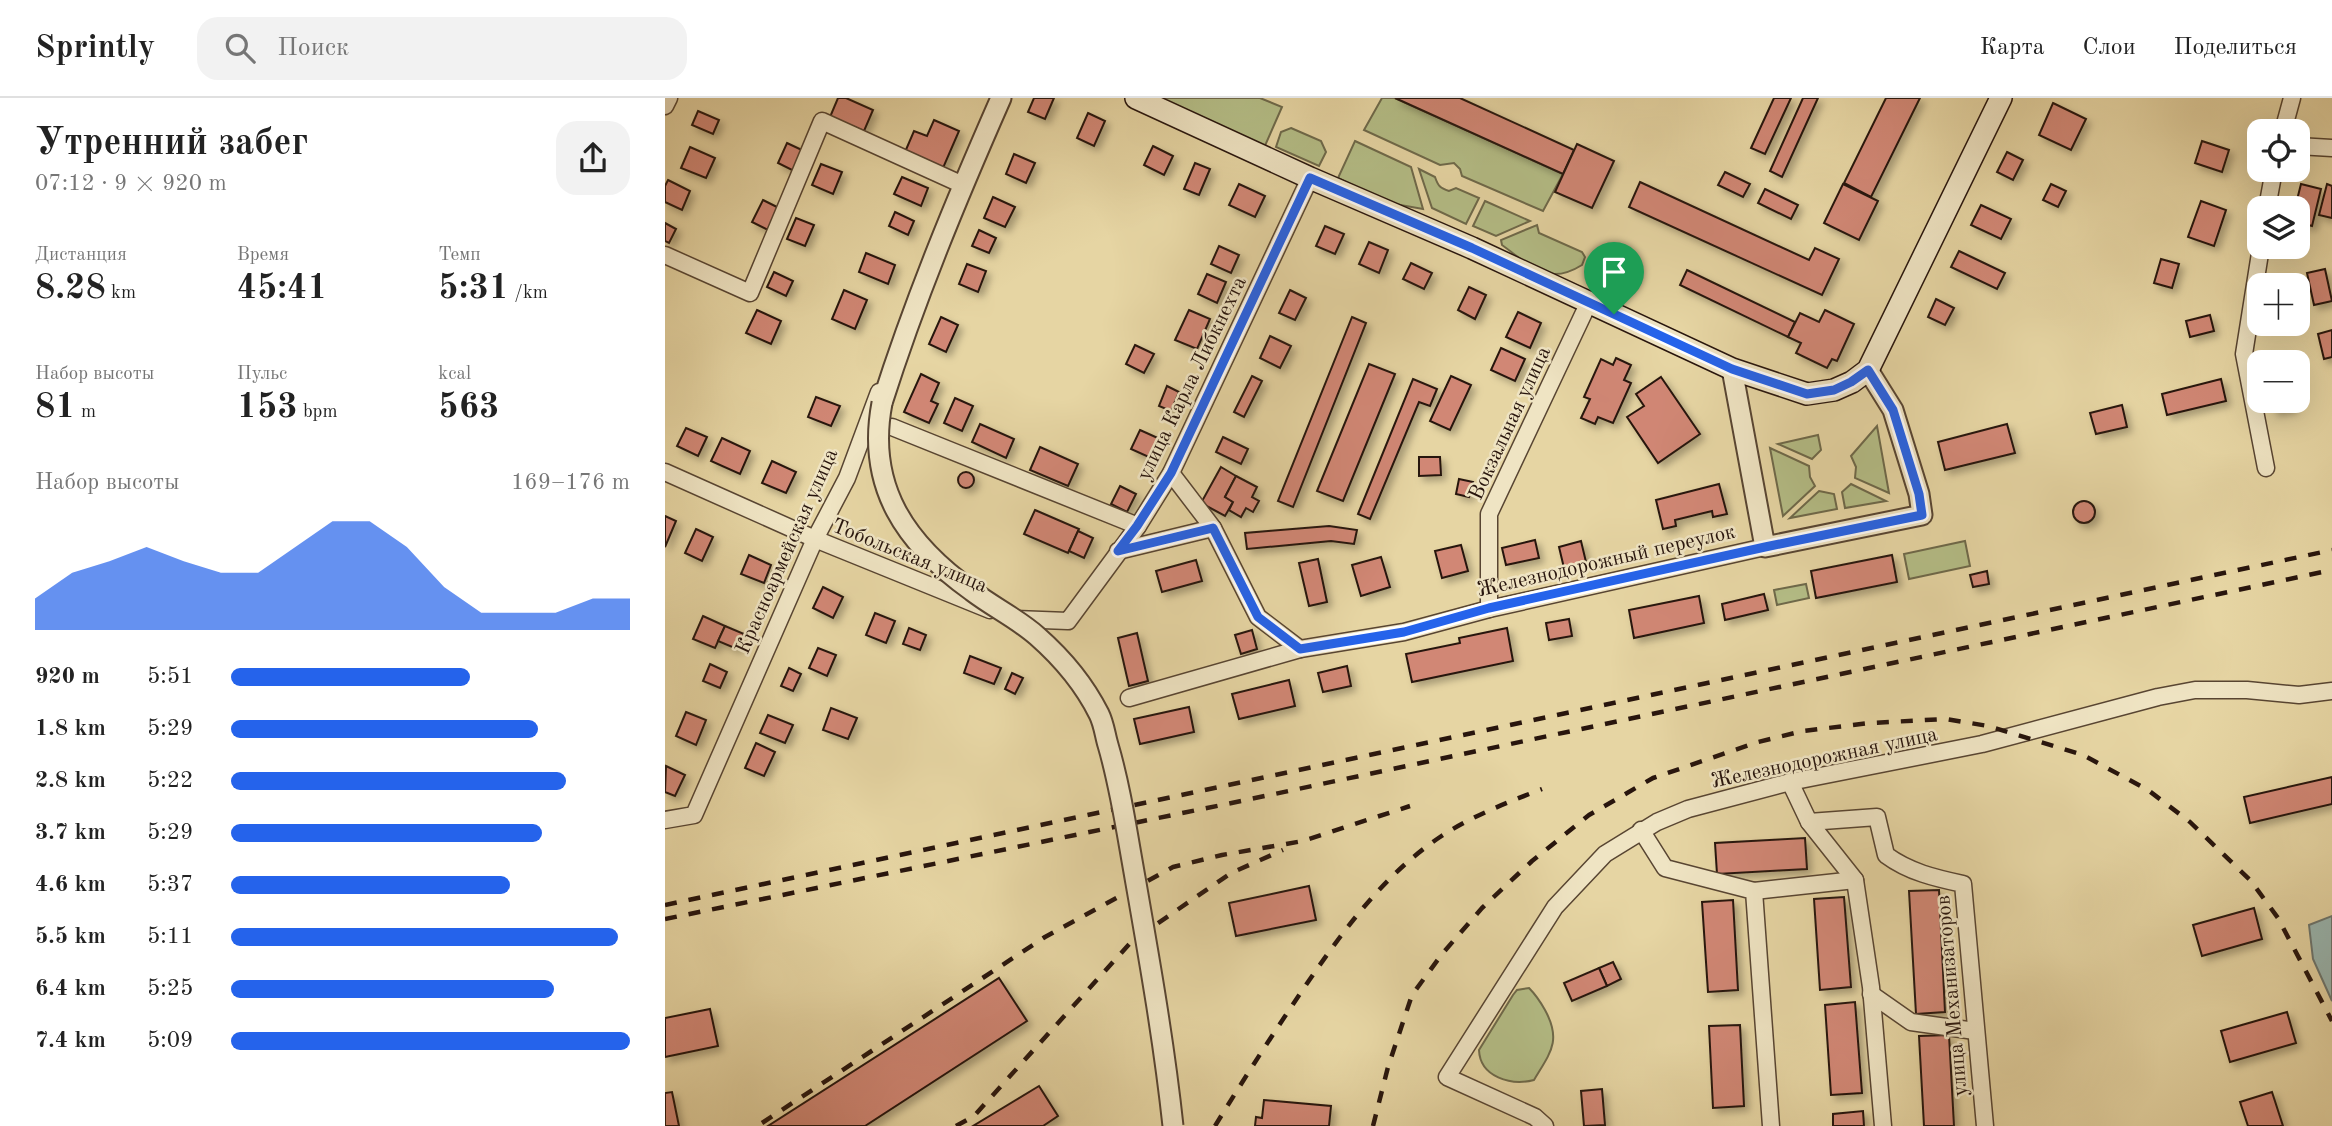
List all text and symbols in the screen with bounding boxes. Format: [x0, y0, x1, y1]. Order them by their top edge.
search box [197, 17, 687, 80]
icon: search [221, 29, 259, 67]
text: Sprintly [35, 32, 155, 65]
text: Поиск [277, 35, 349, 61]
text: Карта [1980, 36, 2045, 60]
text: Слои [2083, 36, 2136, 60]
text: Поделиться [2174, 36, 2297, 60]
map controls [2247, 119, 2310, 413]
button: locate [2247, 119, 2310, 182]
button: share [556, 121, 630, 195]
text: Утренний забег [35, 125, 308, 163]
text: 07:12 · 9 × 920 m [35, 172, 227, 195]
button: layers [2247, 196, 2310, 259]
pin [1584, 242, 1644, 314]
text: Дистанция [35, 246, 127, 265]
text: Время [237, 246, 289, 265]
text: Темп [438, 246, 481, 265]
icon: arrive [1595, 253, 1633, 291]
text: 8.28 [35, 271, 106, 306]
text: 45:41 [237, 271, 328, 306]
text: 5:31 [438, 271, 509, 306]
street label: улица Карла Либкнехта [1134, 273, 1251, 484]
button: + [2247, 273, 2310, 336]
text: km [106, 284, 136, 303]
text: /km [509, 284, 548, 303]
street label: Вокзальная улица [1466, 344, 1555, 504]
button: − [2247, 350, 2310, 413]
text: Набор высоты [35, 365, 154, 384]
text: Пульс [237, 365, 287, 384]
text: kcal [438, 365, 471, 384]
text: 81 [35, 390, 76, 425]
text: 153 [237, 390, 298, 425]
text: 563 [438, 390, 499, 425]
text: m [76, 403, 96, 422]
text: bpm [298, 403, 338, 422]
street label: Красноармейская улица [733, 446, 842, 658]
text: Набор высоты [35, 471, 179, 494]
text: 169–176 m [511, 471, 630, 494]
street label: Тобольская улица [829, 516, 990, 597]
street label: Железнодорожный переулок [1475, 521, 1738, 601]
text: 920 m [35, 665, 100, 688]
text: 5:51 [147, 665, 193, 688]
text: 1.8 km [35, 717, 106, 740]
text: 5:29 [147, 717, 193, 740]
street label: Железнодорожная улица [1709, 724, 1939, 793]
text: 2.8 km [35, 769, 106, 792]
text: 5:22 [147, 769, 193, 792]
text: 3.7 km [35, 821, 106, 844]
text: 5:29 [147, 821, 193, 844]
text: 4.6 km [35, 873, 106, 896]
text: 5:37 [147, 873, 193, 896]
street label: улица Механизаторов [1933, 894, 1972, 1097]
text: 5.5 km [35, 925, 106, 948]
text: 5:11 [147, 925, 193, 948]
text: 6.4 km [35, 977, 106, 1000]
text: 5:25 [147, 977, 193, 1000]
text: 7.4 km [35, 1029, 106, 1052]
text: 5:09 [147, 1029, 193, 1052]

